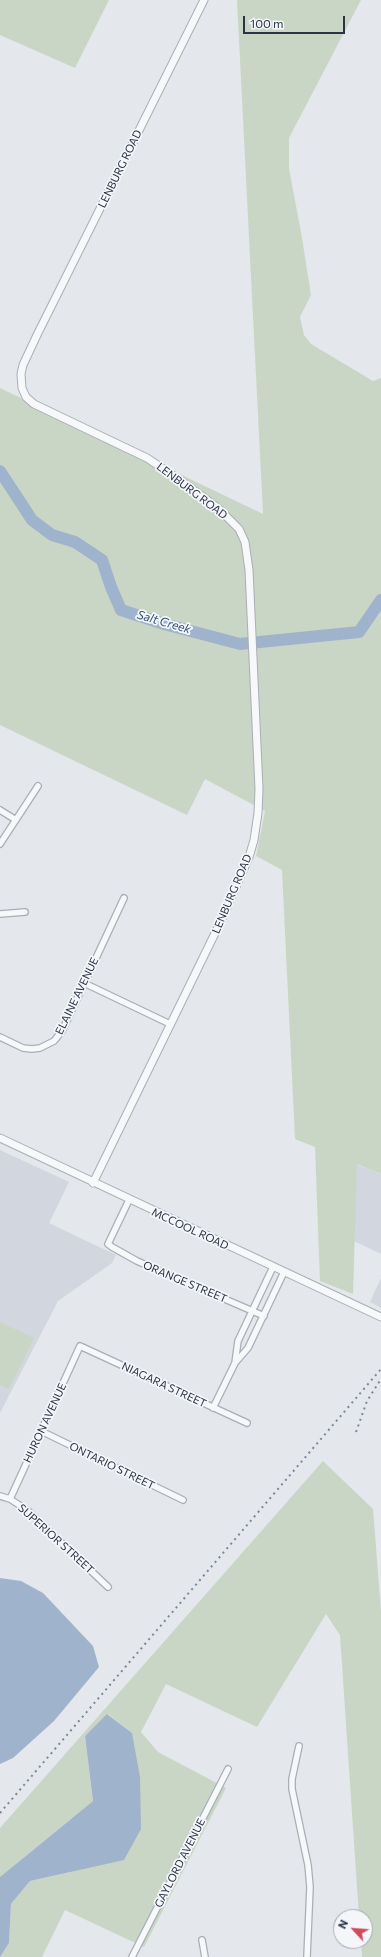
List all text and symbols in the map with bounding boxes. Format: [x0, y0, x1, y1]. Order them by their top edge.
scale bar [245, 8, 347, 34]
text: 100 m [250, 16, 284, 30]
street label: LENBURG ROAD [95, 128, 145, 210]
street label: LENBURG ROAD [154, 460, 230, 522]
water label: Salt Creek [135, 607, 193, 637]
street label: LENBURG ROAD [209, 852, 255, 936]
street label: ELAINE AVENUE [53, 955, 101, 1037]
street label: MCCOOL ROAD [149, 1205, 231, 1253]
street label: ORANGE STREET [141, 1258, 229, 1306]
street label: NIAGARA STREET [119, 1360, 209, 1410]
street label: HURON AVENUE [21, 1381, 69, 1465]
street label: ONTARIO STREET [67, 1440, 157, 1492]
street label: SUPERIOR STREET [15, 1501, 97, 1577]
street label: GAYLORD AVENUE [152, 1816, 208, 1910]
north arrow [333, 1909, 373, 1949]
text: N [335, 1917, 350, 1931]

